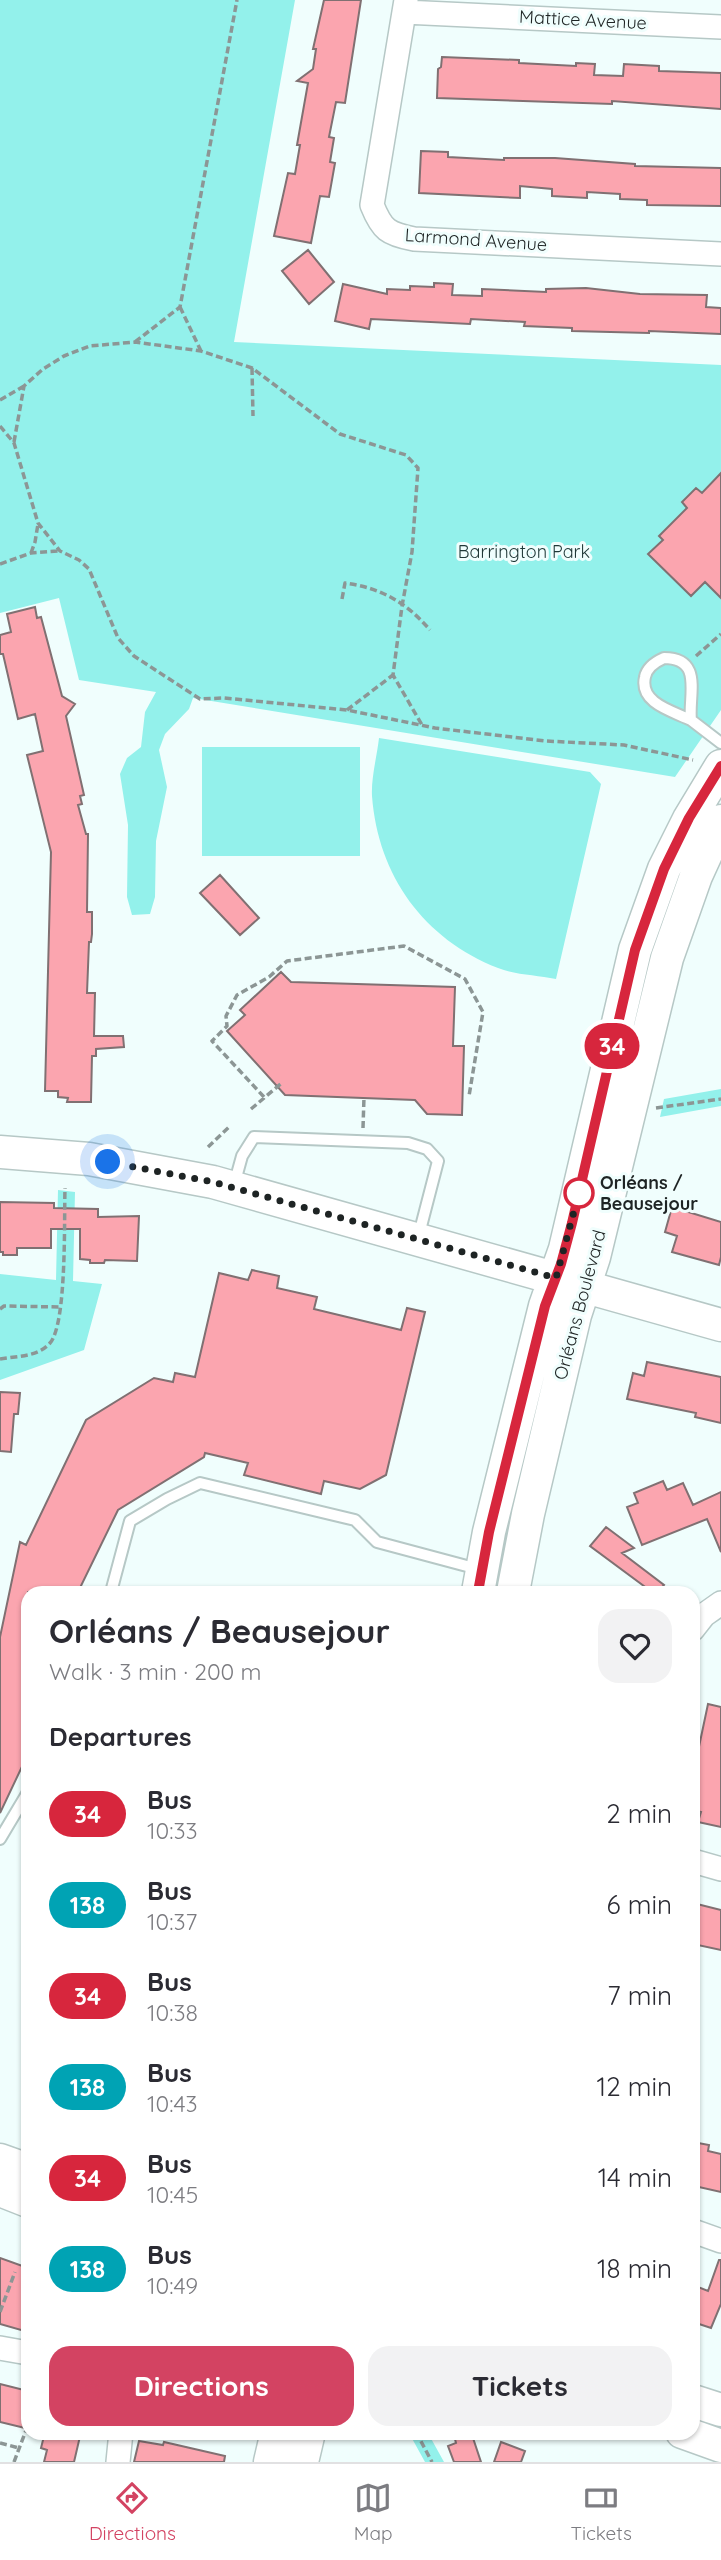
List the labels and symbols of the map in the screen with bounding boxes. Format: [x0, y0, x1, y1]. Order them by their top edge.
street label: Mattice Avenue [519, 5, 647, 34]
street label: Larmond Avenue [404, 223, 548, 256]
park label: Barrington Park [458, 540, 590, 563]
line badge: 34 [580, 1023, 644, 1069]
your location [90, 1144, 125, 1179]
place label: Orléans / Beausejour [600, 1171, 698, 1215]
marker: Orléans / Beausejour [564, 1178, 594, 1208]
street label: Orléans Boulevard [548, 1227, 611, 1382]

